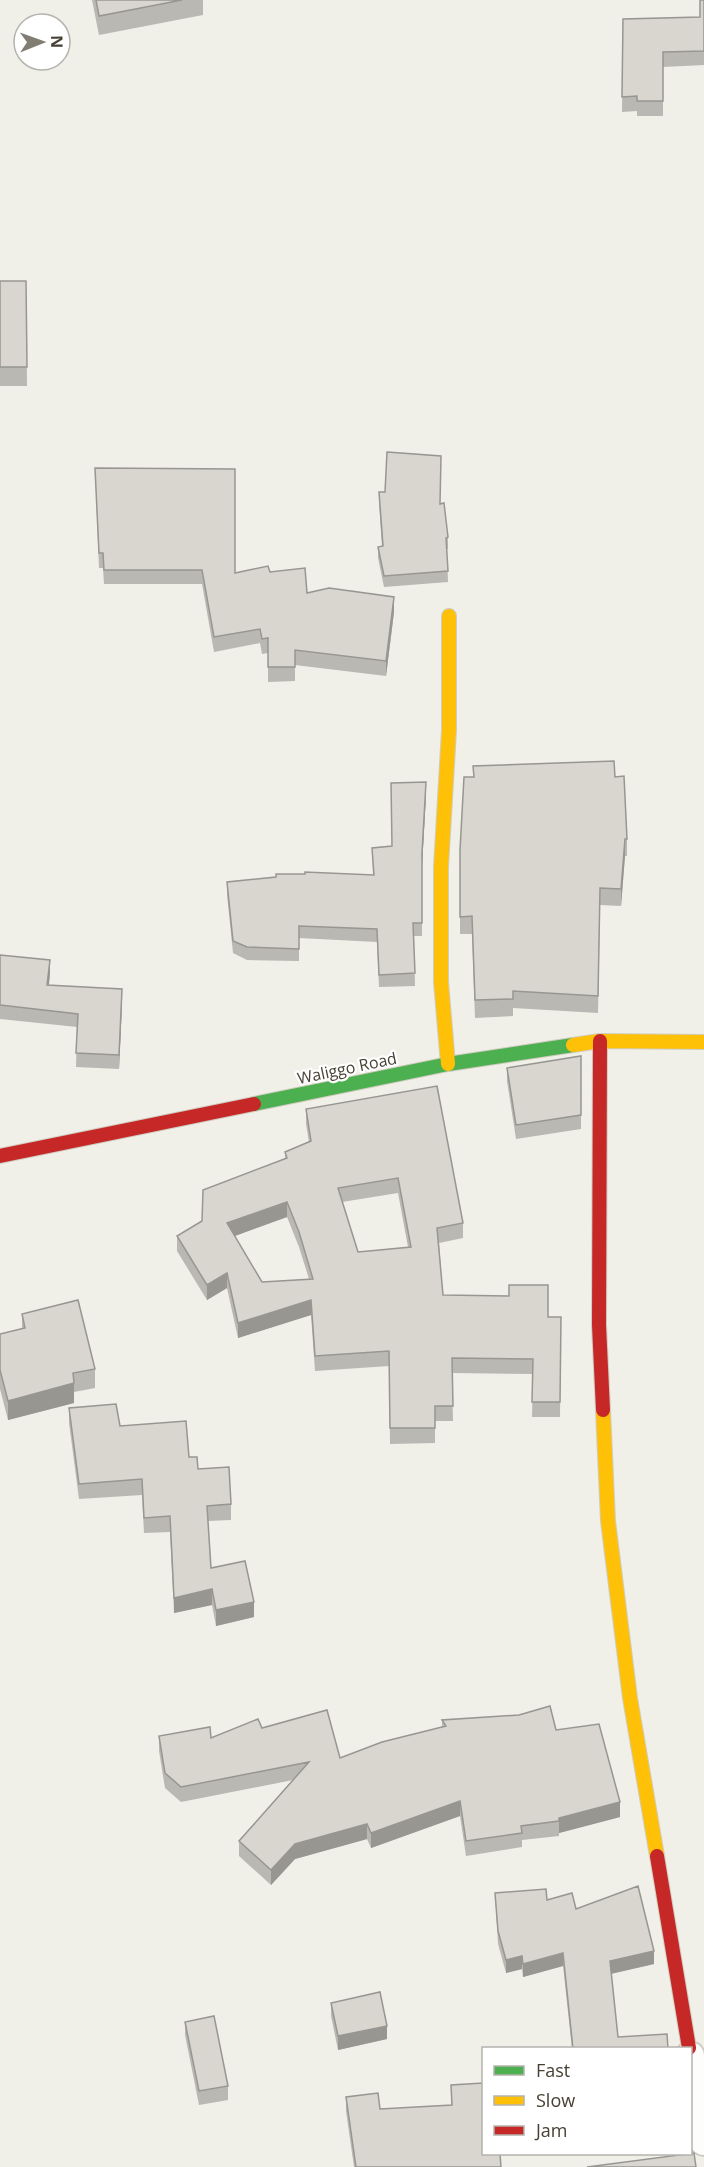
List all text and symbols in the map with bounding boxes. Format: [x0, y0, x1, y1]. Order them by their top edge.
north arrow [12, 12, 72, 72]
text: N [46, 35, 68, 48]
street label: Waliggo Road [295, 1047, 399, 1089]
legend [482, 2047, 692, 2155]
text: Fast [536, 2058, 570, 2082]
text: Slow [536, 2088, 575, 2112]
text: Jam [534, 2118, 568, 2142]

